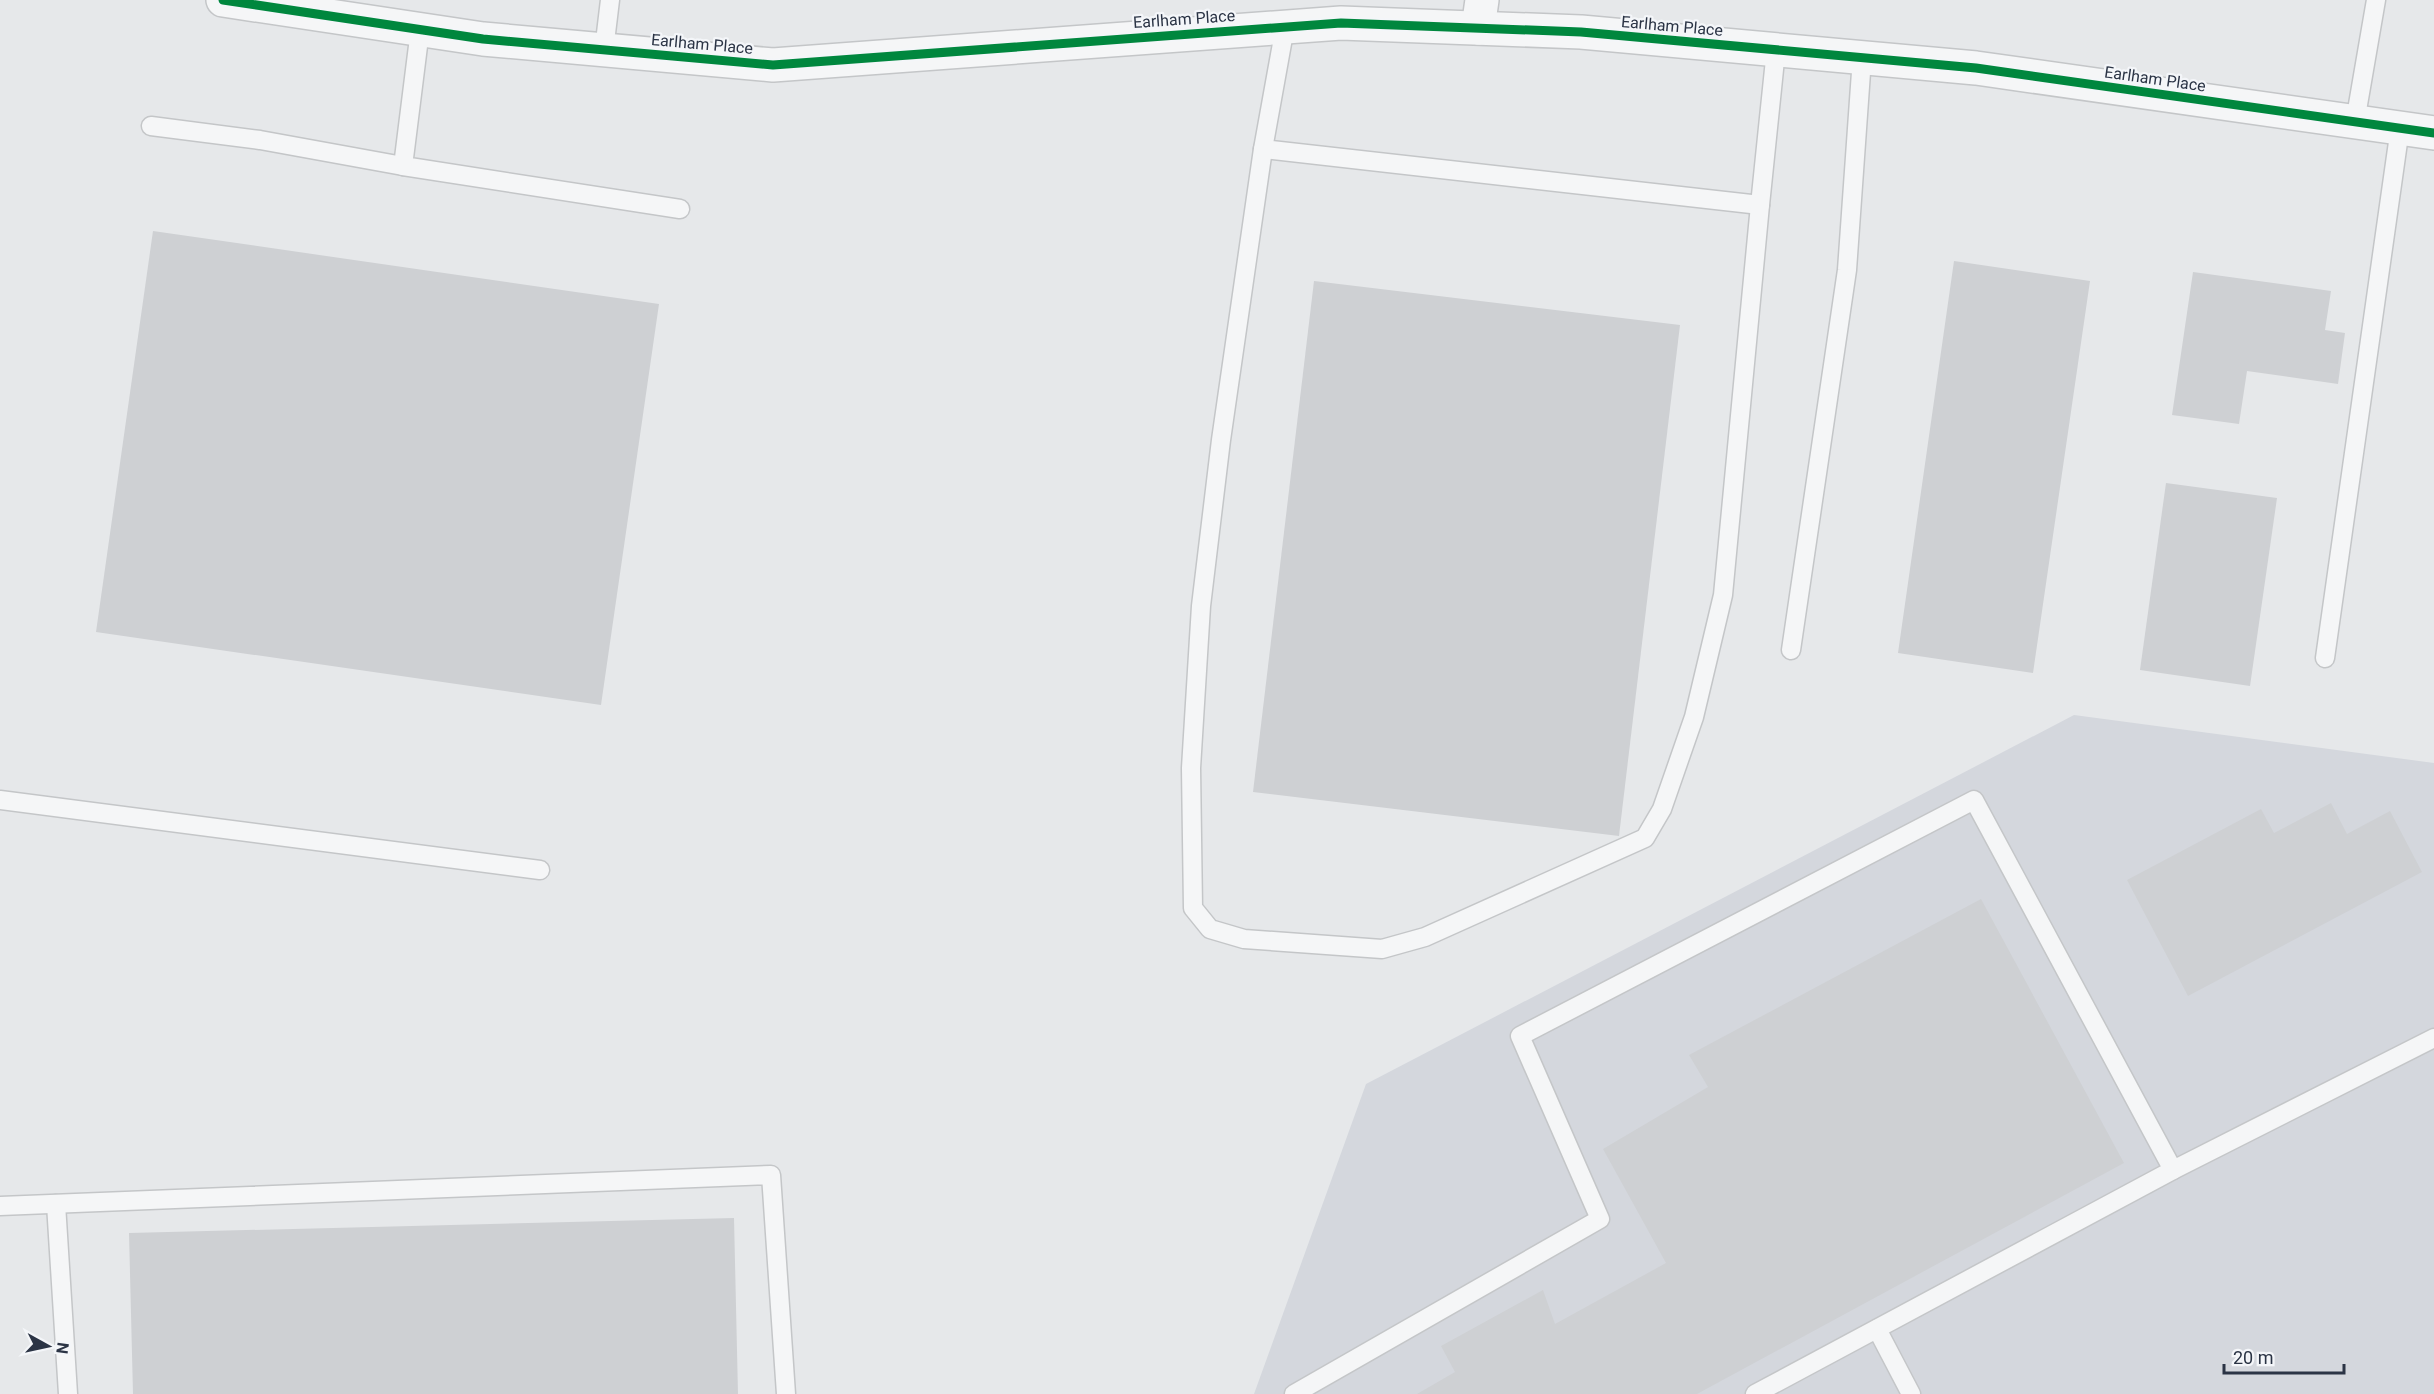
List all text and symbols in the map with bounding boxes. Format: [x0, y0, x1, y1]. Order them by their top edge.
street label: Earlham Place [1132, 6, 1236, 32]
street label: Earlham Place [1620, 12, 1724, 40]
street label: Earlham Place [650, 30, 754, 58]
street label: Earlham Place [2103, 62, 2207, 96]
north arrow [18, 1316, 78, 1376]
scale bar [2224, 1337, 2344, 1375]
text: N [52, 1341, 73, 1355]
text: 20 m [2233, 1347, 2273, 1368]

